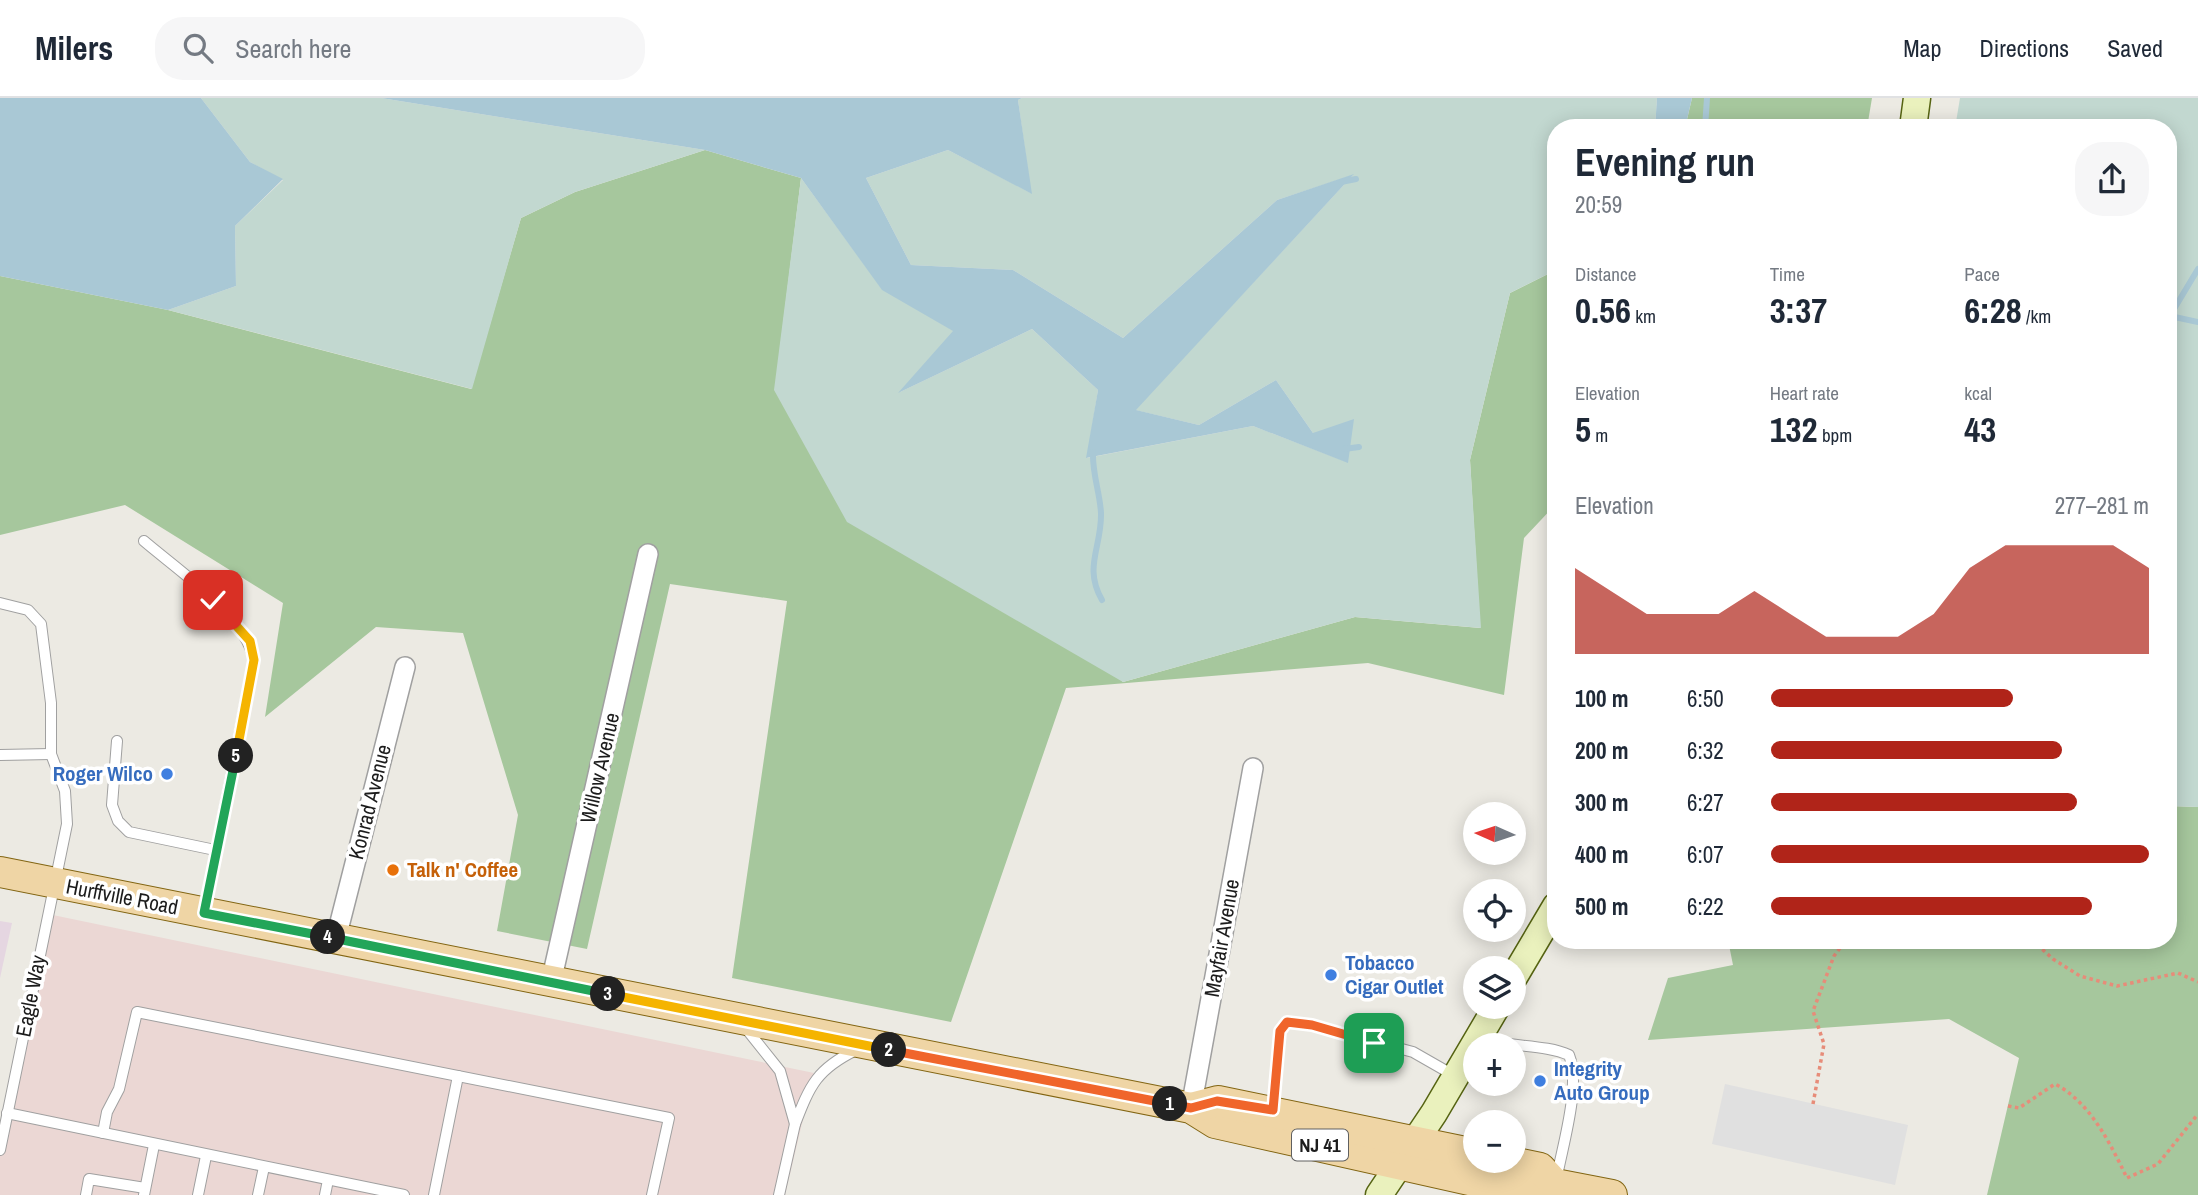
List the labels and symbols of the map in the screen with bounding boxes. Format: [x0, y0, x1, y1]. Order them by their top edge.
pin [183, 570, 243, 630]
street label: Willow Avenue [573, 710, 626, 826]
pin: 5 [218, 738, 254, 774]
street label: Konrad Avenue [341, 741, 398, 862]
place label: Roger Wilco [53, 759, 153, 788]
marker: Roger Wilco [159, 766, 175, 782]
north arrow [1463, 802, 1526, 864]
place label: Talk n' Coffee [407, 855, 518, 884]
marker: Talk n' Coffee [385, 862, 401, 878]
street label: Hurffville Road [64, 871, 181, 922]
street label: Mayfair Avenue [1197, 877, 1246, 999]
pin: 4 [310, 920, 346, 954]
place label: Tobacco Cigar Outlet [1345, 948, 1444, 1001]
street label: Eagle Way [8, 952, 53, 1039]
marker: Tobacco Cigar Outlet [1323, 967, 1339, 983]
pin: 3 [590, 976, 626, 1012]
pin [1344, 1013, 1404, 1073]
pin: 2 [872, 1032, 906, 1068]
place label: Integrity Auto Group [1554, 1054, 1650, 1107]
marker: Integrity Auto Group [1532, 1073, 1548, 1089]
pin: 1 [1152, 1086, 1188, 1122]
road number: NJ 41 [1292, 1130, 1348, 1161]

